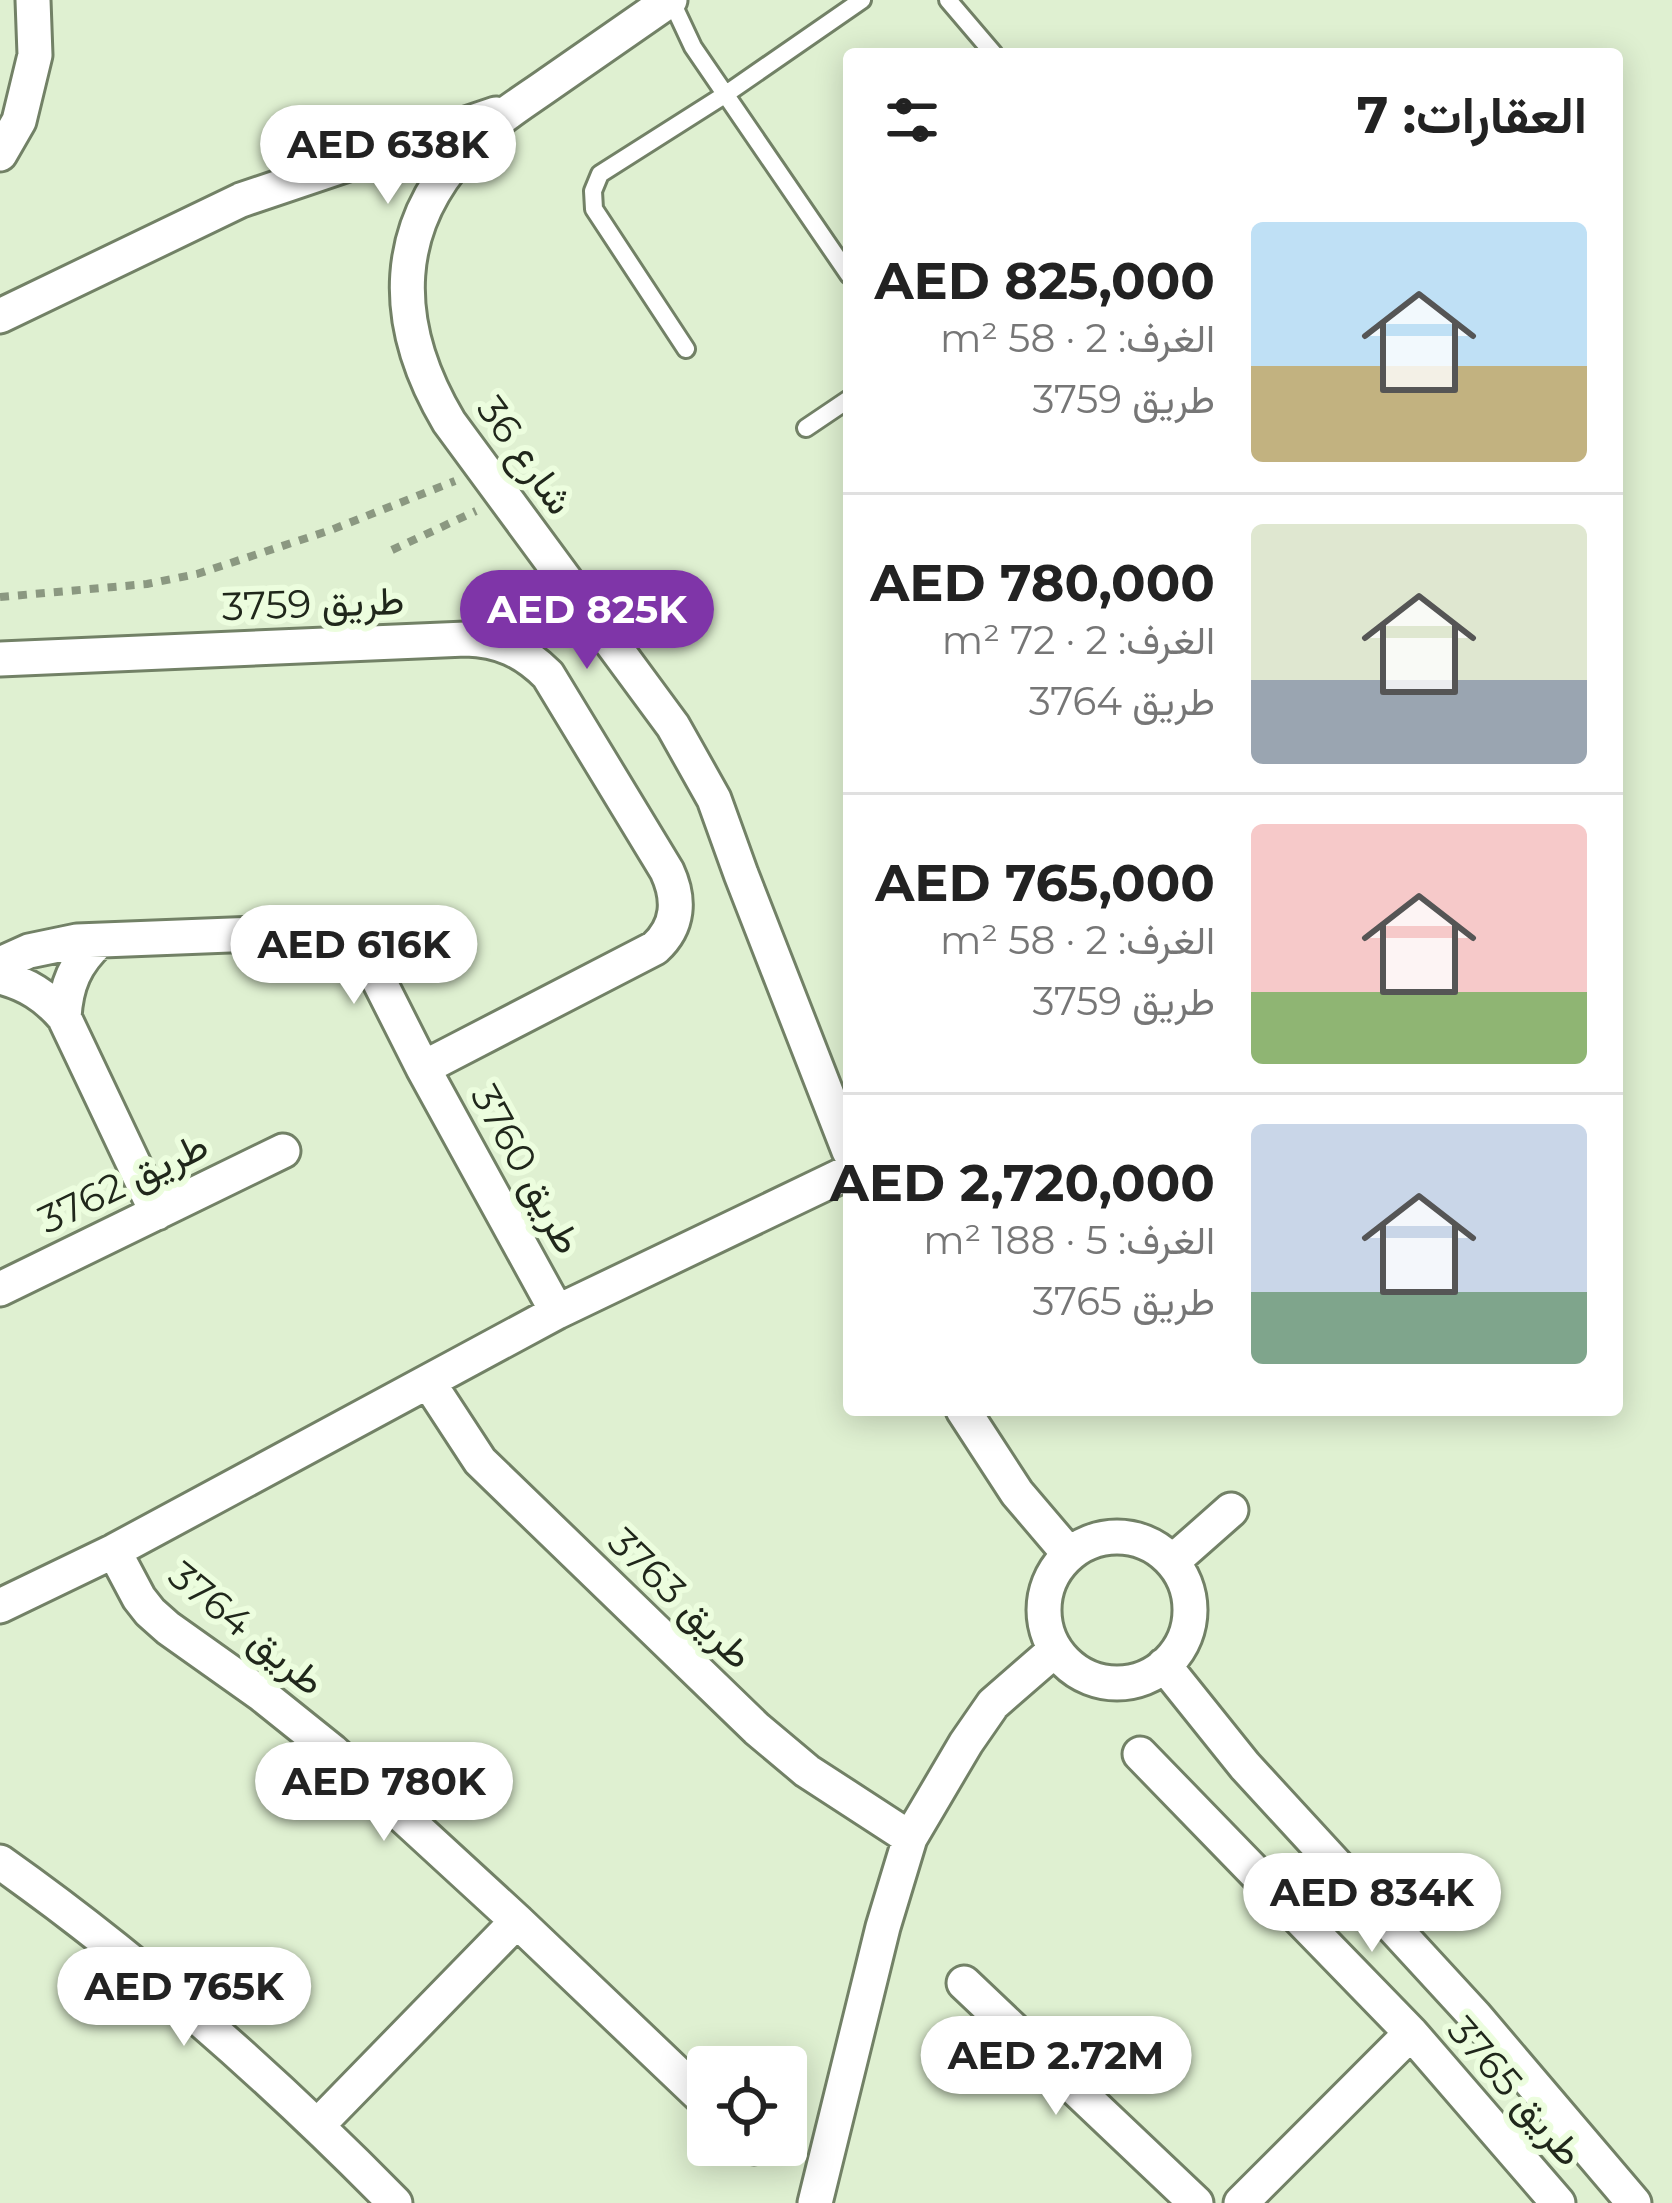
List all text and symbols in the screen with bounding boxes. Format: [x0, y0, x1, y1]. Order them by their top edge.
text: العقارات: 7 [1357, 84, 1587, 146]
icon: filters [879, 87, 945, 153]
pin: AED 638K [264, 105, 512, 207]
text: AED 638K [287, 120, 489, 168]
text: AED 825,000 [874, 250, 1215, 312]
icon: home [1347, 270, 1491, 414]
text: الغرف: 2 · 58 m² [940, 314, 1215, 362]
text: طريق 3759 [1033, 375, 1215, 423]
street label: شارع 36 [465, 387, 585, 525]
text: AED 780,000 [870, 552, 1215, 614]
pin: AED 825K [463, 570, 711, 672]
icon: home [1347, 572, 1491, 716]
street label: طريق 3759 [221, 576, 405, 631]
text: AED 825K [487, 585, 687, 633]
text: الغرف: 2 · 72 m² [942, 616, 1215, 664]
text: طريق 3764 [1029, 677, 1215, 725]
text: AED 765,000 [875, 852, 1215, 914]
icon: home [1347, 872, 1491, 1016]
pin: AED 616K [230, 905, 478, 1007]
text: الغرف: 2 · 58 m² [940, 916, 1215, 964]
text: AED 616K [257, 920, 451, 968]
text: طريق 3759 [1033, 977, 1215, 1025]
street label: طريق 3760 [460, 1076, 593, 1263]
street label: طريق 3762 [30, 1120, 216, 1244]
text: AED 2,720,000 [830, 1152, 1215, 1214]
icon: home [1347, 1172, 1491, 1316]
text: الغرف: 5 · 188 m² [923, 1216, 1215, 1264]
text: طريق 3765 [1033, 1277, 1215, 1325]
street label: طريق 3763 [598, 1517, 763, 1679]
street label: طريق 3764 [159, 1551, 334, 1706]
pin: AED 780K [260, 1742, 508, 1844]
text: AED 780K [282, 1757, 486, 1805]
pin: AED 834K [1248, 1853, 1496, 1955]
text: AED 834K [1270, 1868, 1474, 1916]
pin: AED 765K [60, 1947, 308, 2049]
text: AED 765K [84, 1962, 284, 2010]
street label: طريق 3765 [1437, 2006, 1594, 2176]
pin: AED 2.72M [919, 2016, 1193, 2118]
text: AED 2.72M [948, 2031, 1164, 2079]
map controls [687, 2046, 807, 2166]
button: locate [687, 2046, 807, 2166]

